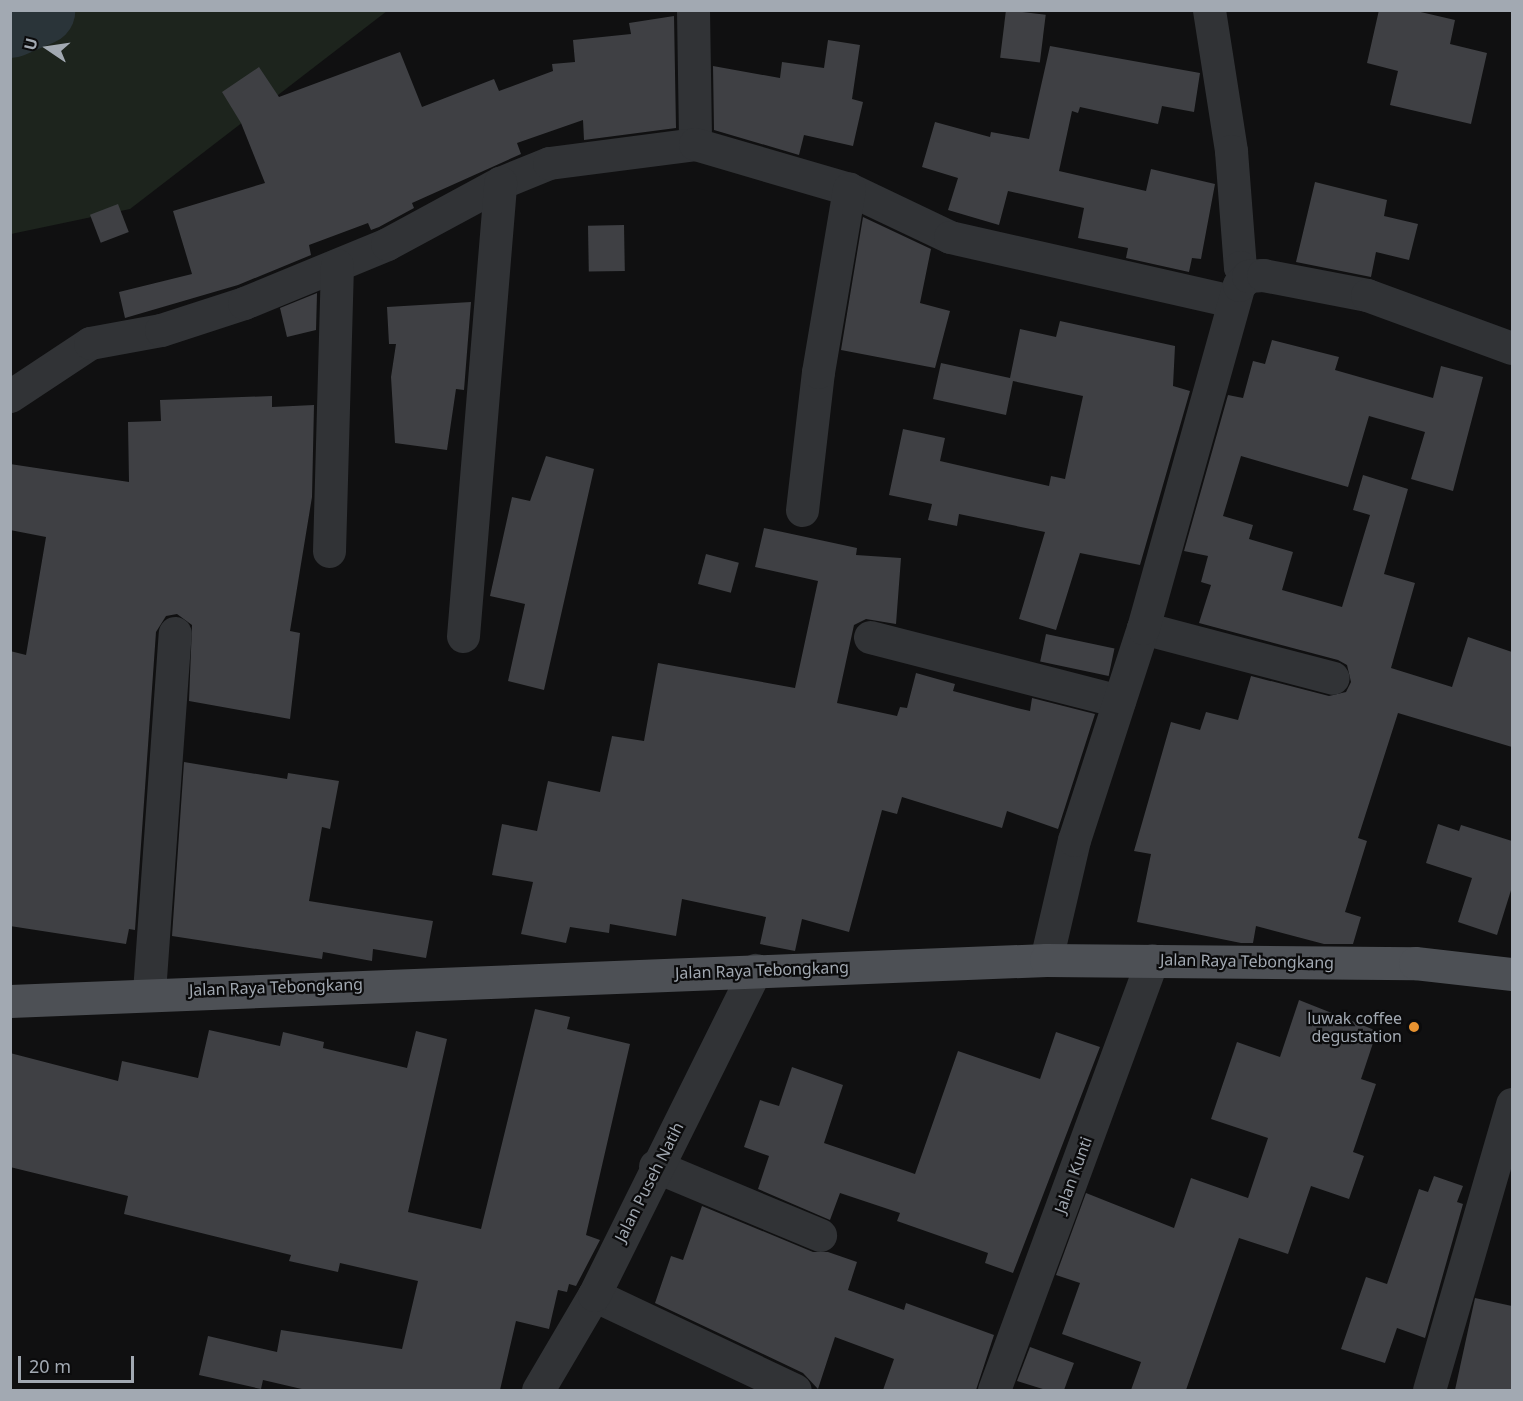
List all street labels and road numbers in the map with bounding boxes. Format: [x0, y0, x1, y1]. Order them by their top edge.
street label: Jalan Raya Tebongkang [1160, 950, 1334, 972]
street label: Jalan Raya Tebongkang [675, 957, 849, 983]
street label: Jalan Raya Tebongkang [189, 974, 363, 1000]
street label: Jalan Puseh Natih [611, 1119, 687, 1245]
street label: Jalan Kunti [1050, 1134, 1096, 1216]

